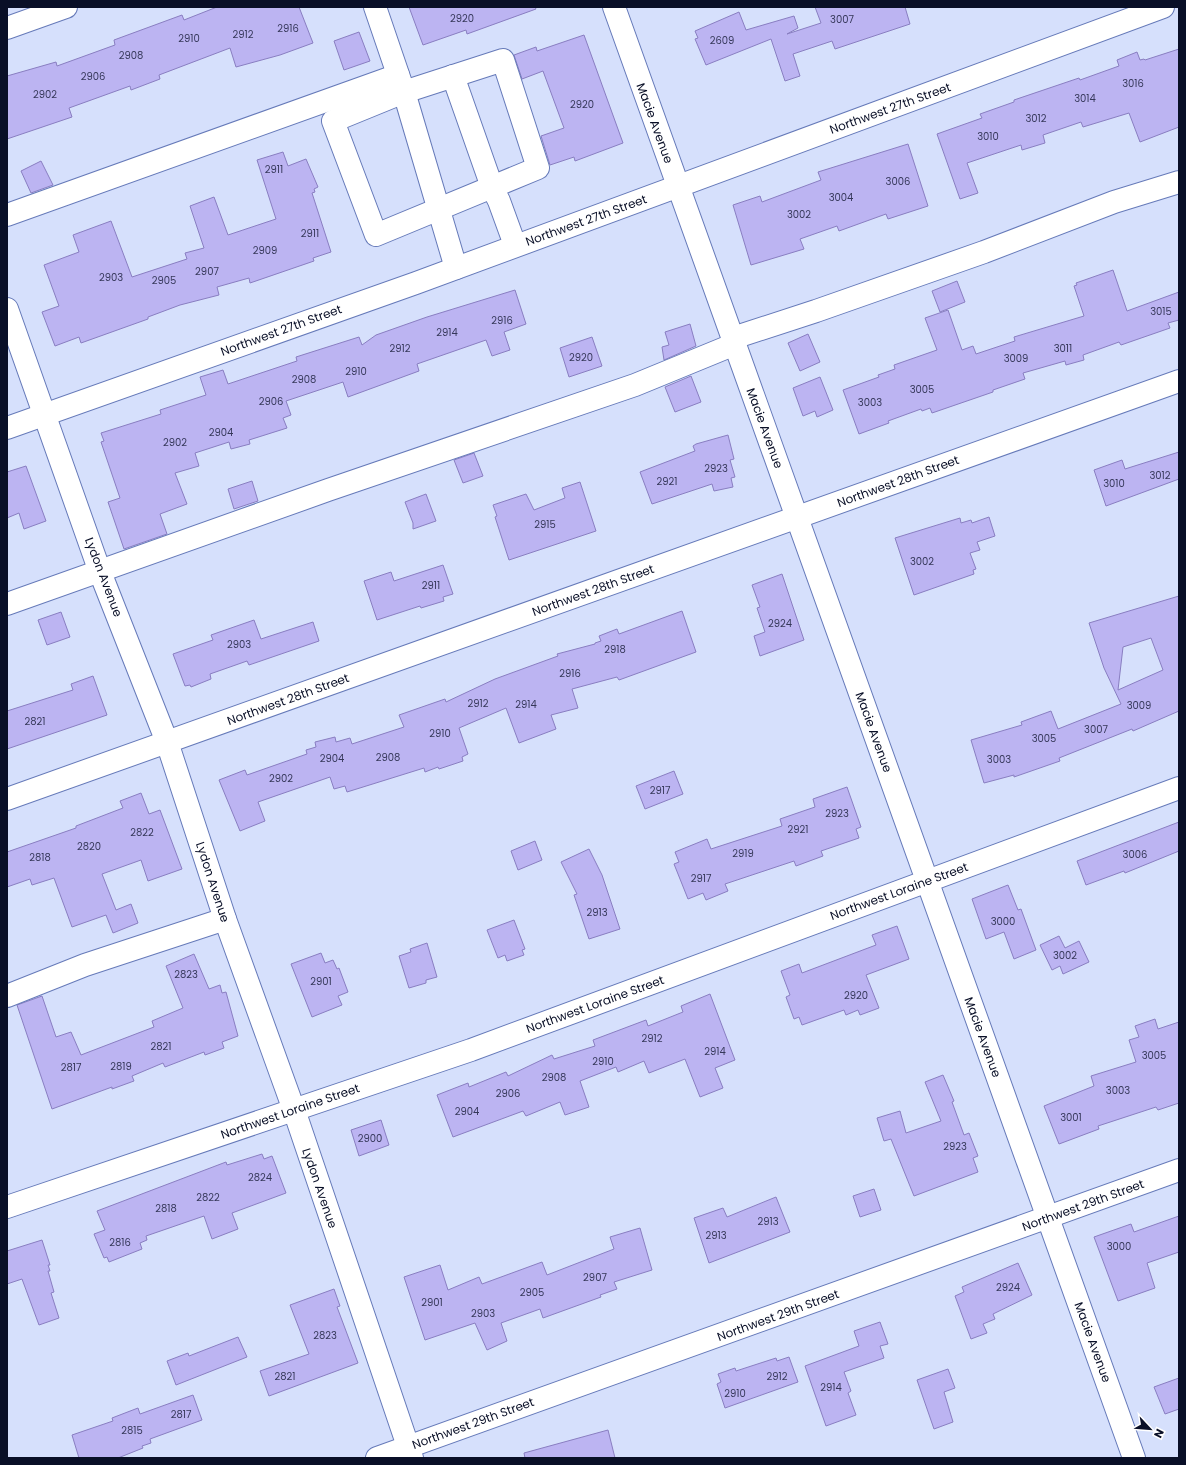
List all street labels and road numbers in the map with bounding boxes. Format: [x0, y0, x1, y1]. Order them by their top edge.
street label: Northwest 27th Street [827, 78, 953, 138]
street label: Macie Avenue [633, 80, 677, 166]
street label: Northwest 27th Street [523, 190, 649, 250]
street label: Northwest 27th Street [218, 300, 344, 360]
street label: Macie Avenue [743, 385, 787, 471]
street label: Northwest 28th Street [835, 451, 961, 511]
street label: Lydon Avenue [81, 535, 127, 619]
street label: Northwest 28th Street [530, 560, 656, 620]
street label: Northwest 28th Street [225, 669, 351, 729]
street label: Macie Avenue [852, 689, 896, 775]
street label: Lydon Avenue [192, 840, 234, 924]
street label: Northwest Loraine Street [828, 858, 970, 924]
street label: Northwest Loraine Street [524, 971, 666, 1037]
street label: Macie Avenue [961, 994, 1005, 1080]
street label: Northwest Loraine Street [218, 1079, 362, 1143]
street label: Lydon Avenue [298, 1146, 342, 1230]
street label: Northwest 29th Street [1020, 1175, 1146, 1235]
street label: Northwest 29th Street [715, 1285, 841, 1345]
street label: Macie Avenue [1071, 1299, 1115, 1385]
street label: Northwest 29th Street [410, 1393, 536, 1453]

